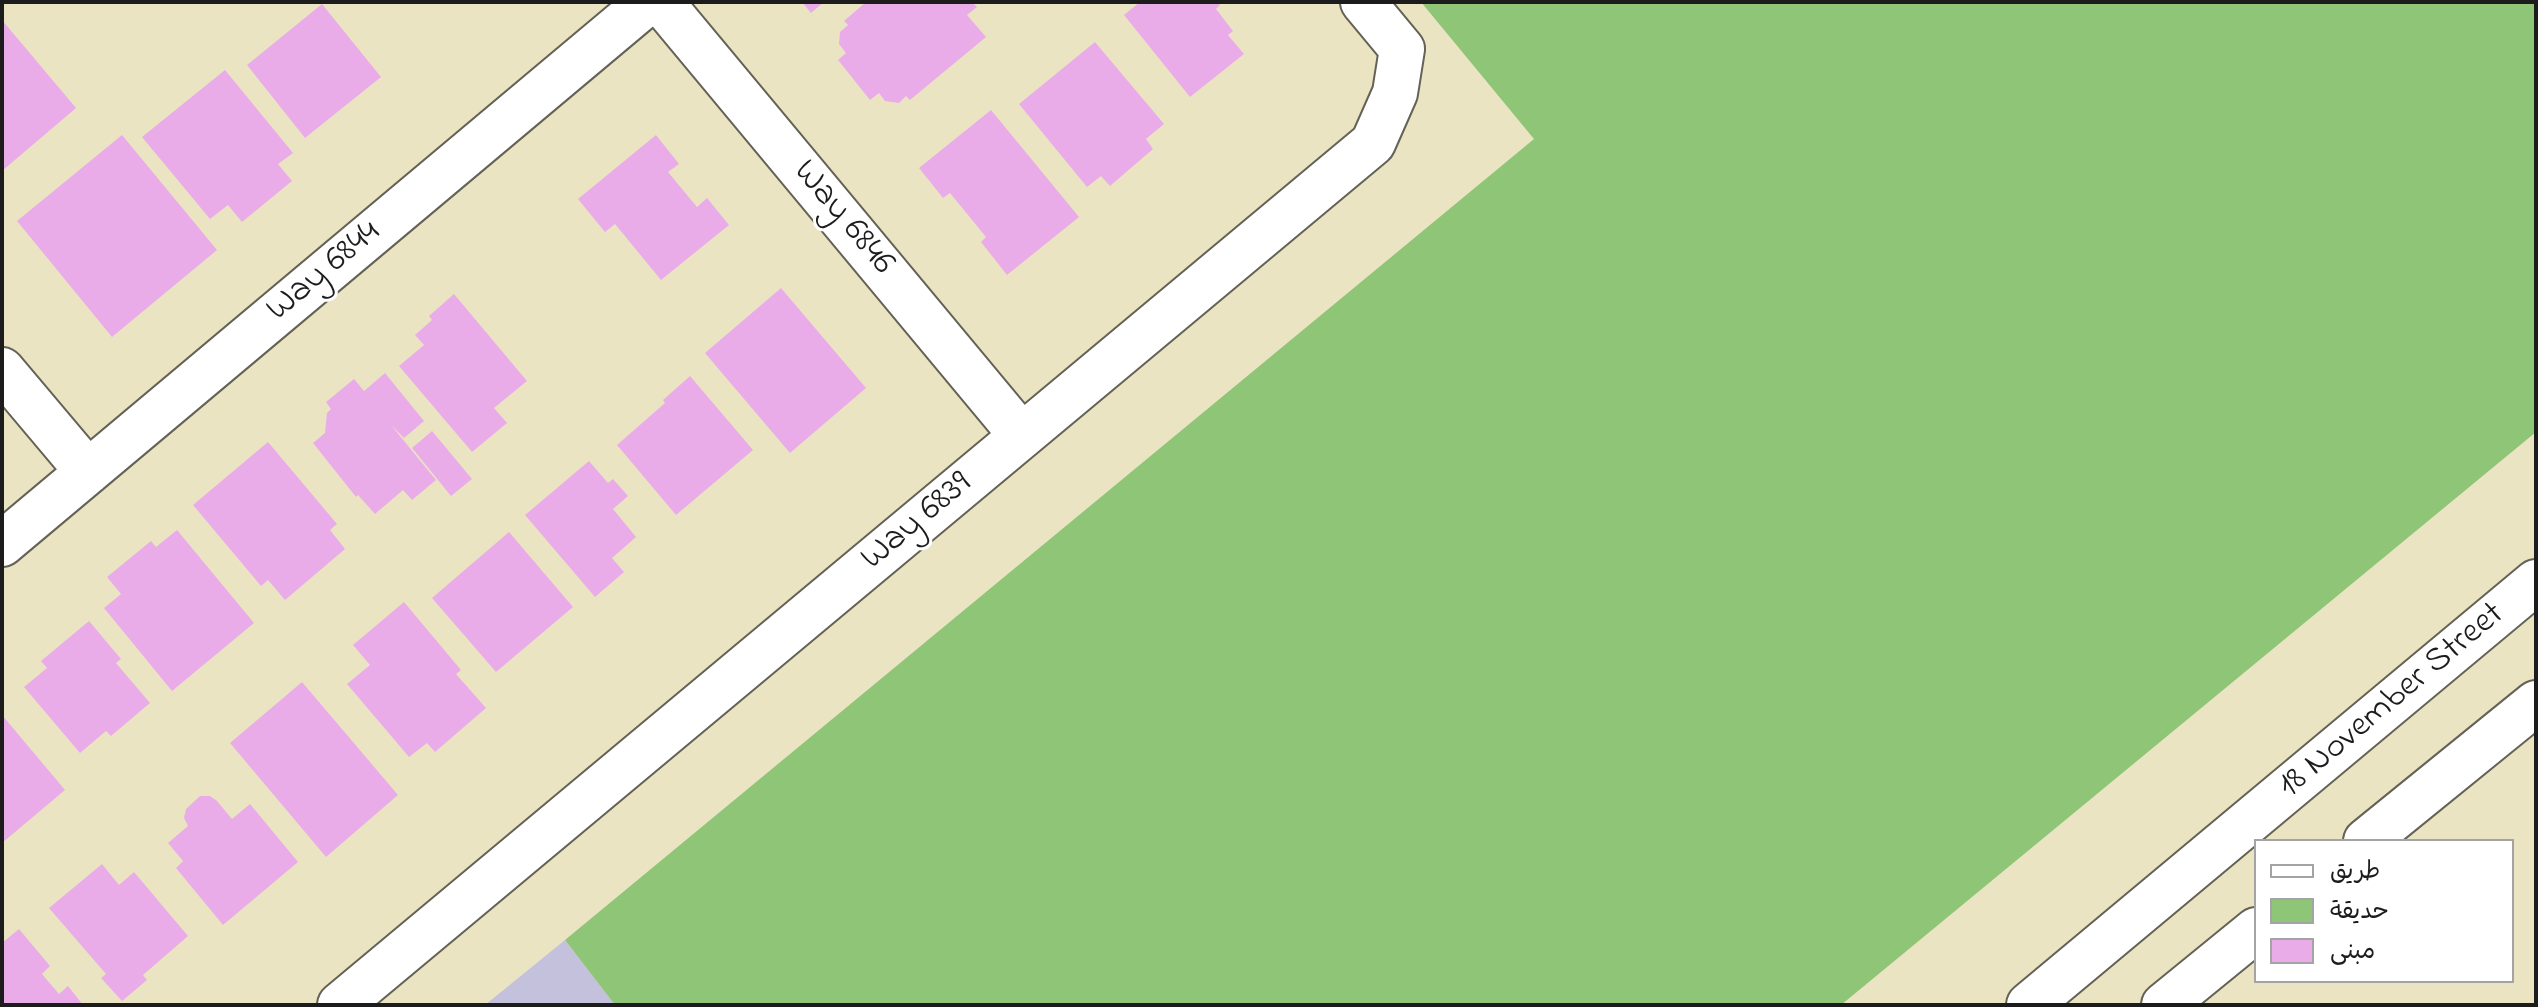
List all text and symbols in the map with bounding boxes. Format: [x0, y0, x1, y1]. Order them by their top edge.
street label: Way 6846 [782, 153, 902, 285]
street label: Way 6844 [259, 213, 391, 333]
street label: Way 6839 [854, 464, 982, 582]
street label: 18 November Street [2271, 595, 2515, 809]
legend [2254, 839, 2514, 983]
text: طريق [2330, 855, 2380, 890]
text: حديقة [2330, 895, 2389, 930]
text: مبنى [2330, 935, 2375, 970]

